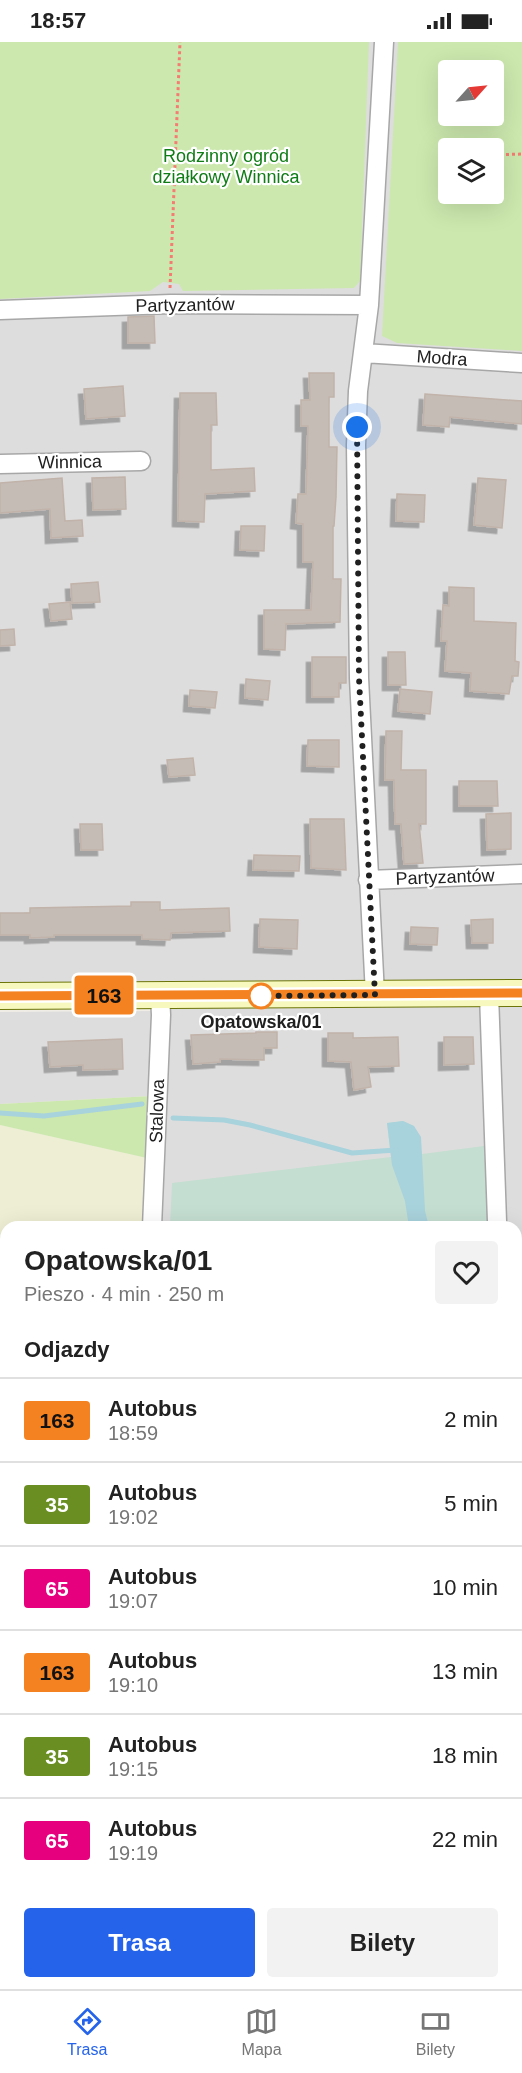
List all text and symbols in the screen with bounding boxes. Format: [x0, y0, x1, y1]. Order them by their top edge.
text: 18:57 [30, 8, 86, 33]
north arrow [438, 60, 504, 126]
map controls [438, 60, 504, 204]
button: layers [438, 138, 504, 204]
park label: Rodzinny ogród działkowy Winnica [152, 146, 301, 187]
street label: Partyzantów [135, 294, 236, 316]
street label: Modra [416, 346, 469, 370]
your location [342, 412, 372, 442]
street label: Winnica [38, 451, 103, 473]
street label: Partyzantów [395, 865, 496, 889]
line badge: 163 [70, 976, 138, 1014]
marker: Opatowska/01 [248, 983, 274, 1009]
text: 163 [86, 984, 122, 1007]
place label: Opatowska/01 [200, 1012, 322, 1032]
street label: Stalowa [146, 1078, 168, 1143]
button: heart [435, 1241, 498, 1304]
text: Opatowska/01 [24, 1245, 212, 1276]
text: Pieszo · 4 min · 250 m [24, 1283, 224, 1305]
text: Odjazdy [24, 1337, 110, 1362]
text: Autobus [108, 1396, 197, 1421]
text: 2 min [444, 1407, 498, 1432]
text: 163 [39, 1409, 75, 1432]
text: 18:59 [108, 1422, 158, 1444]
text: Autobus [108, 1480, 197, 1505]
text: 5 min [444, 1491, 498, 1516]
text: 35 [45, 1493, 69, 1516]
text: 19:02 [108, 1506, 158, 1528]
text: Autobus [108, 1564, 197, 1589]
text: 10 min [432, 1575, 498, 1600]
text: 65 [45, 1577, 69, 1600]
text: 19:07 [108, 1590, 158, 1612]
text: Autobus [108, 1648, 197, 1673]
text: 13 min [432, 1659, 498, 1684]
text: 163 [39, 1661, 75, 1684]
text: 19:10 [108, 1674, 158, 1696]
text: Autobus [108, 1732, 197, 1757]
text: 18 min [432, 1743, 498, 1768]
text: 35 [45, 1745, 69, 1768]
text: 19:15 [108, 1758, 158, 1780]
text: Autobus [108, 1816, 197, 1841]
text: 22 min [432, 1827, 498, 1852]
text: 65 [45, 1829, 69, 1852]
text: 19:19 [108, 1842, 158, 1864]
button: Trasa [24, 1908, 255, 1977]
button: Bilety [267, 1908, 498, 1977]
tab: Trasa [67, 2005, 107, 2059]
tab: Mapa [242, 2005, 282, 2059]
tab: Bilety [416, 2005, 455, 2059]

